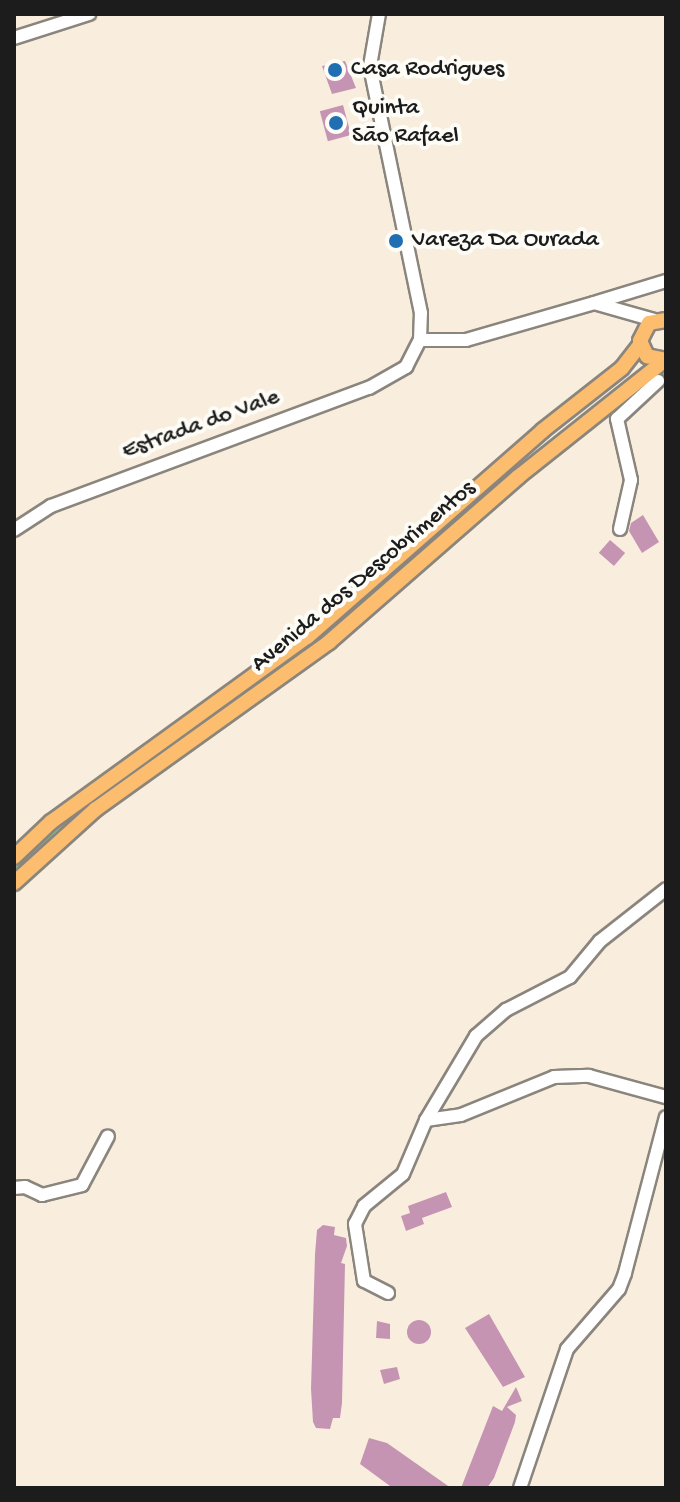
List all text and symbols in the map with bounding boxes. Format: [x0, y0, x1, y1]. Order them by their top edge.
place label: Casa Rodrigues [351, 56, 504, 84]
marker: Casa Rodrigues [326, 61, 344, 79]
place label: Quinta São Rafael [352, 95, 459, 151]
marker: Quinta São Rafael [327, 114, 345, 132]
place label: Vareza Da Ourada [412, 227, 599, 255]
marker: Vareza Da Ourada [387, 232, 405, 250]
street label: Estrada do Vale [119, 383, 283, 467]
street label: Avenida dos Descobrimentos [246, 475, 482, 679]

